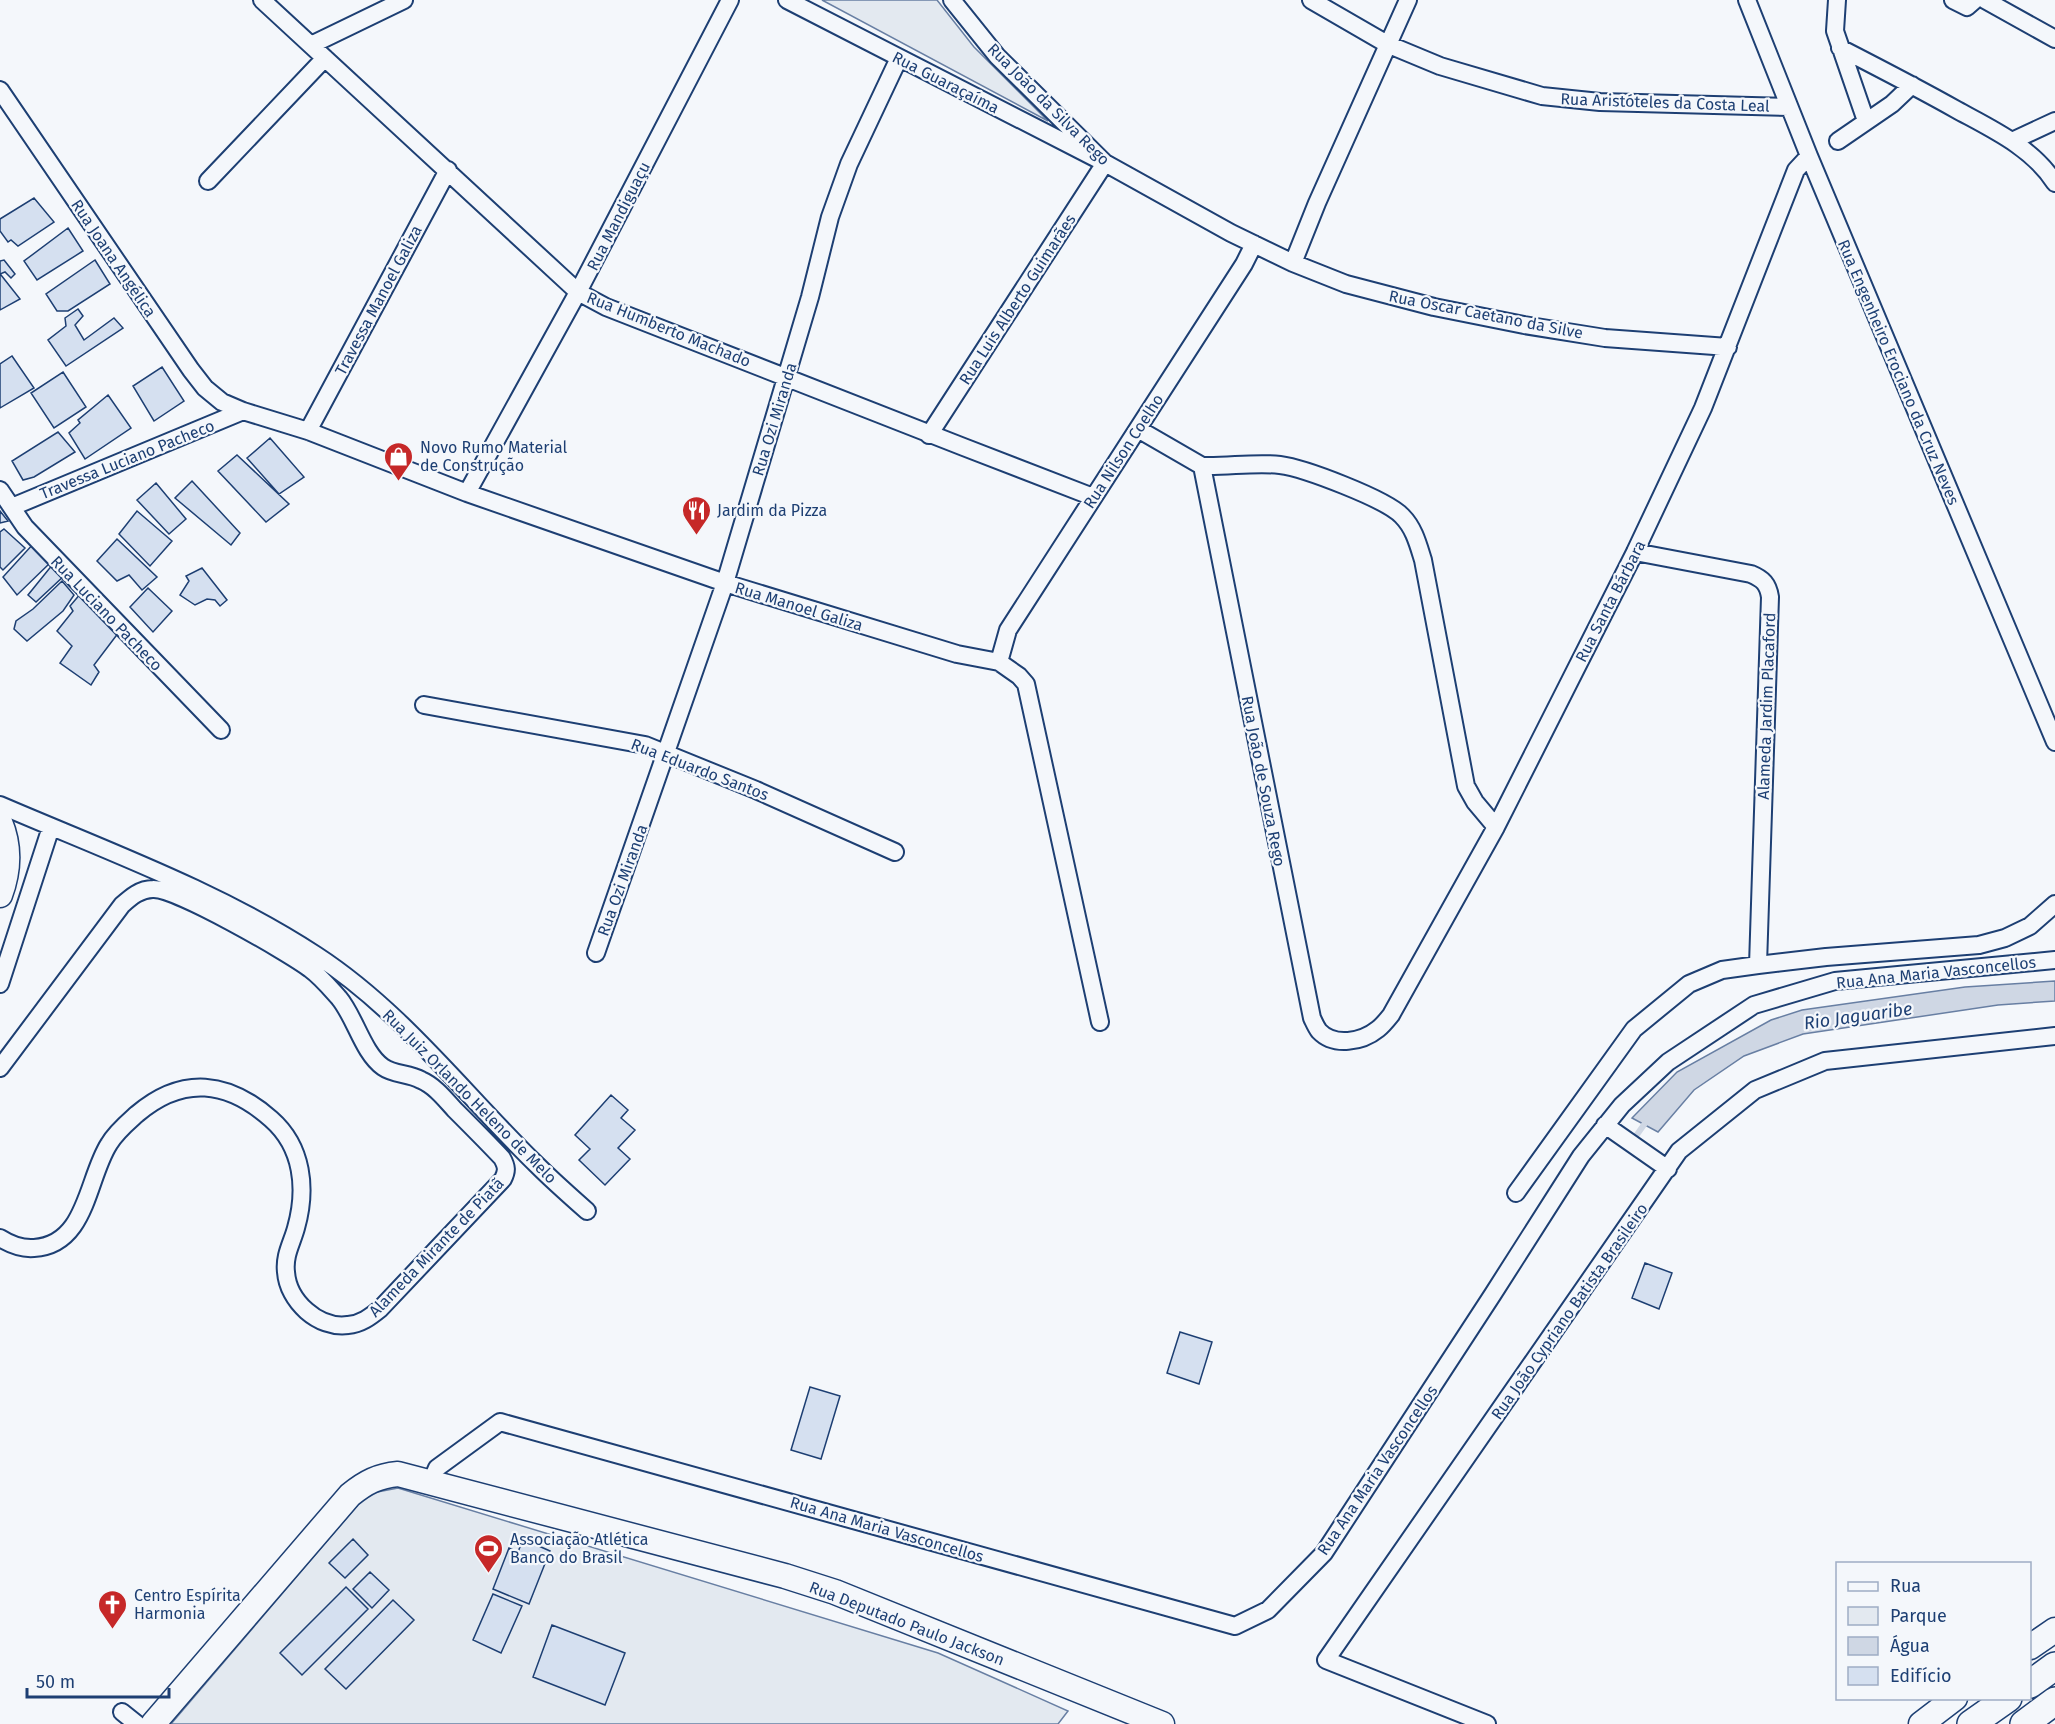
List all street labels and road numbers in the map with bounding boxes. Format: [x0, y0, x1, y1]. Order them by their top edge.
street label: Rua João da Silva Rego [984, 39, 1114, 169]
street label: Rua Guaraçaíma [889, 47, 1002, 118]
street label: Rua Aristóteles da Costa Leal [1560, 89, 1770, 116]
street label: Rua Mandiguaçu [583, 159, 655, 274]
street label: Rua Joana Angélica [67, 196, 160, 321]
street label: Rua Luis Alberto Guimarães [955, 210, 1080, 388]
street label: Travessa Manoel Galiza [331, 222, 426, 378]
street label: Rua Engenheiro Erociano da Cruz Neves [1834, 237, 1963, 508]
street label: Rua Oscar Caetano da Silve [1387, 286, 1585, 343]
street label: Rua Humberto Machado [584, 288, 754, 371]
street label: Rua Ozi Miranda [748, 360, 801, 478]
street label: Rua Nilson Coelho [1079, 390, 1167, 512]
street label: Travessa Luciano Pacheco [37, 416, 217, 503]
street label: Rua Santa Bárbara [1571, 537, 1649, 665]
street label: Rua Luciano Pacheco [47, 552, 166, 675]
street label: Rua Manoel Galiza [733, 578, 865, 635]
street label: Alameda Jardim Placaford [1754, 612, 1779, 800]
street label: Rua João de Souza Rego [1238, 694, 1289, 868]
street label: Rua Eduardo Santos [628, 734, 771, 804]
street label: Rua Ozi Miranda [593, 822, 651, 939]
street label: Rua Ana Maria Vasconcellos [1835, 953, 2037, 992]
street label: Rua Juiz Orlando Heleno de Melo [379, 1005, 561, 1187]
street label: Alameda Mirante de Piatã [365, 1174, 508, 1321]
street label: Rua João Cypriano Batista Brasileiro [1487, 1199, 1652, 1423]
street label: Rua Ana Maria Vasconcellos [1313, 1382, 1441, 1559]
street label: Rua Ana Maria Vasconcellos [788, 1493, 986, 1566]
street label: Rua Deputado Paulo Jackson [807, 1577, 1007, 1670]

